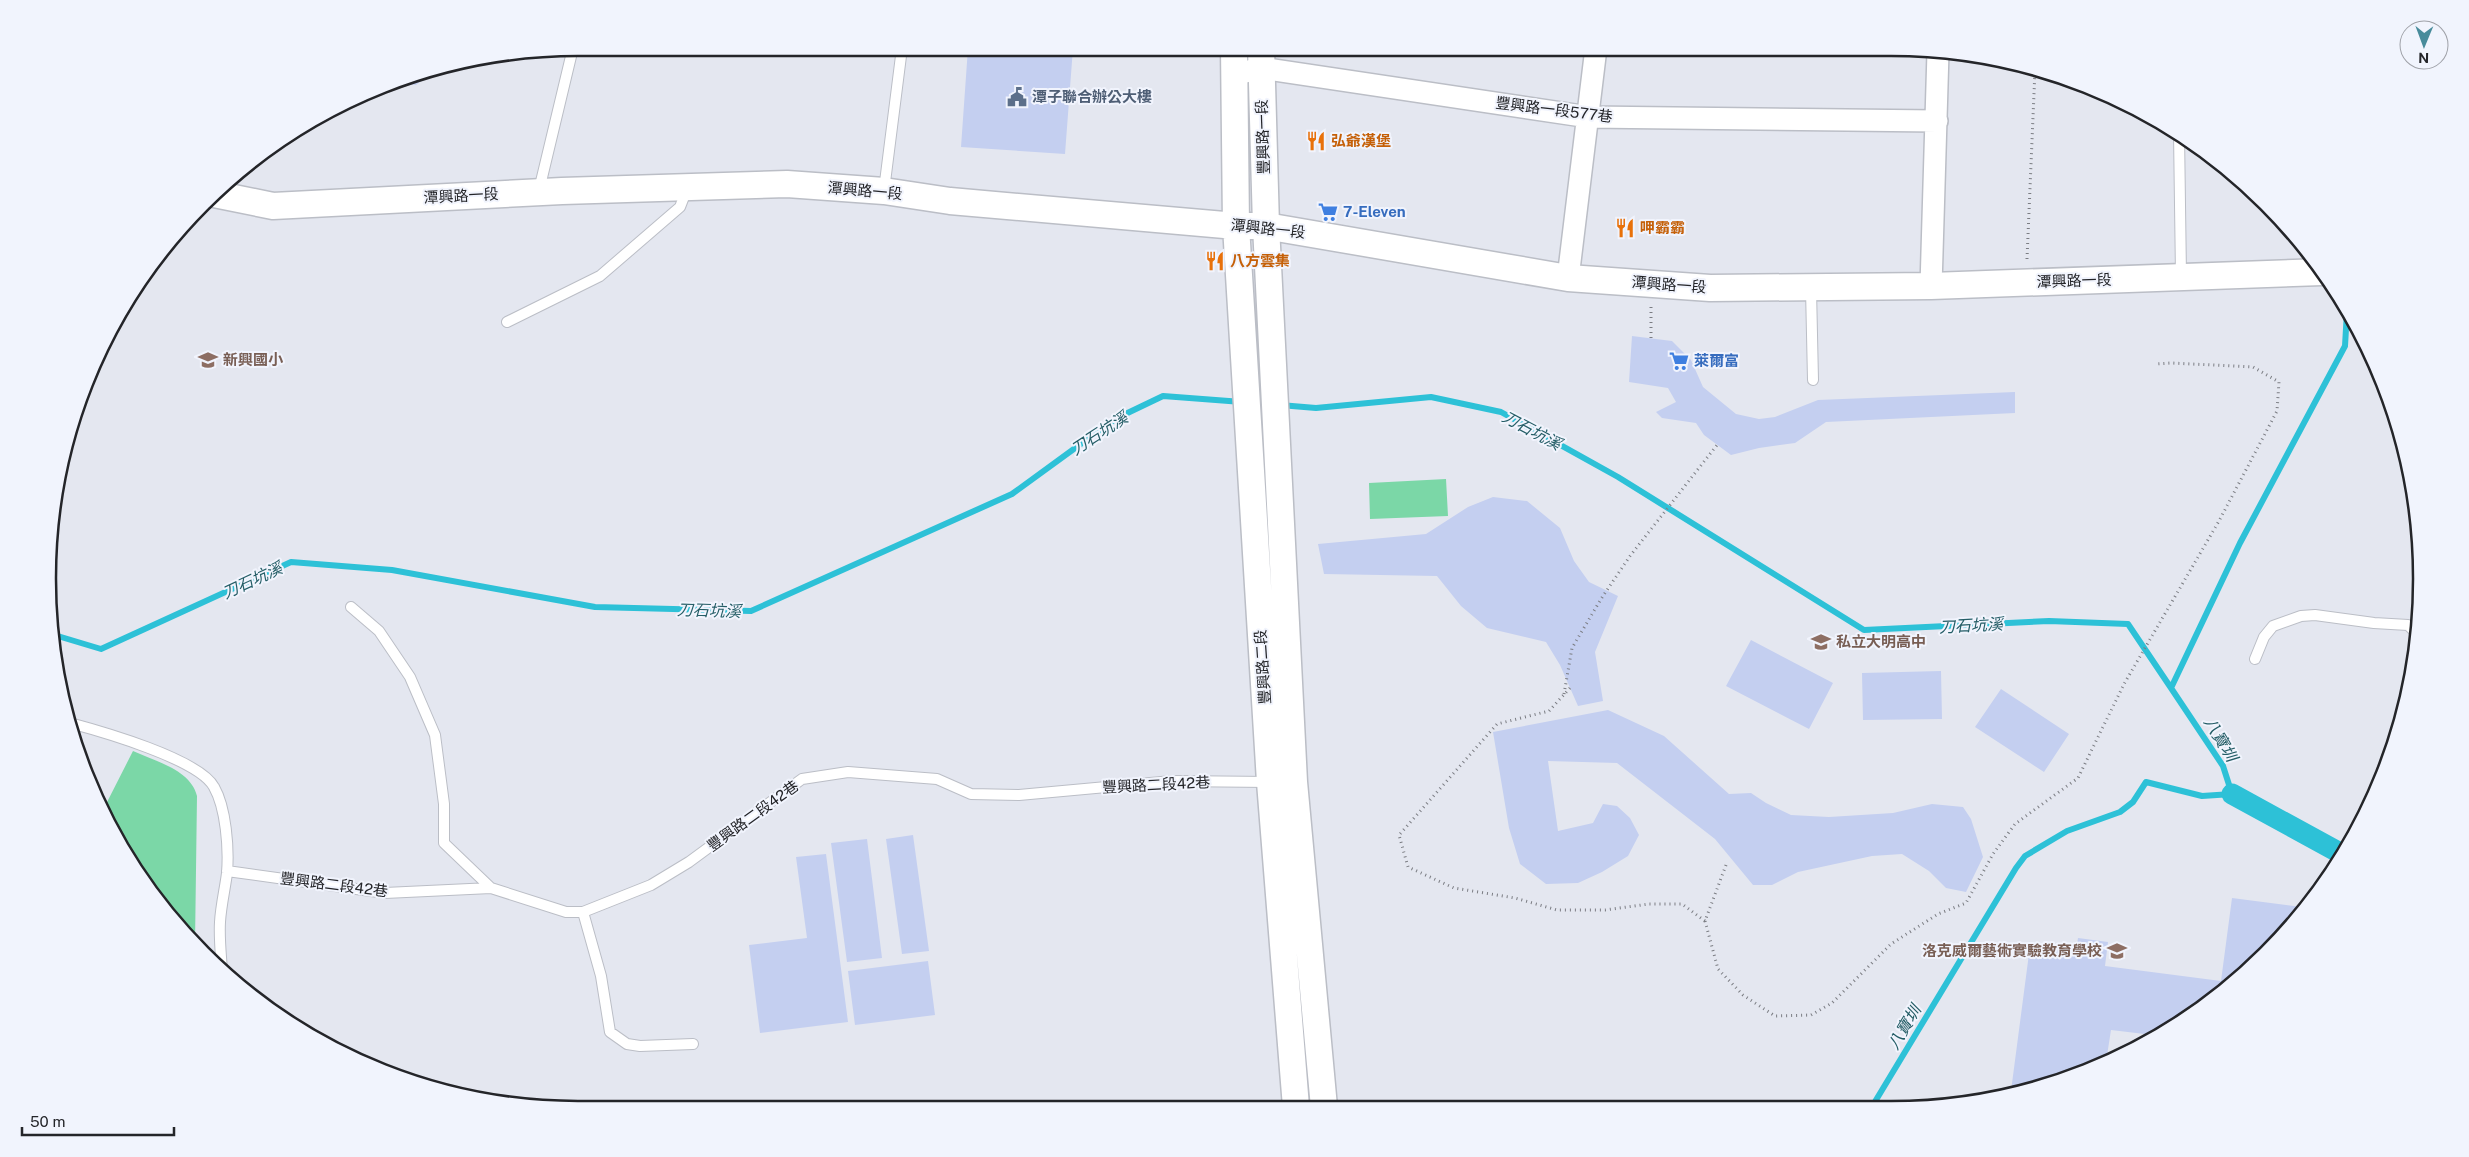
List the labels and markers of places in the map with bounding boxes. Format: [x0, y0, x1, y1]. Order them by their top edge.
public building icon: 潭子聯合辦公大樓 [1006, 86, 1028, 108]
place label: 潭子聯合辦公大樓 [1032, 88, 1152, 105]
restaurant icon: 弘爺漢堡 [1305, 130, 1327, 152]
place label: 弘爺漢堡 [1331, 132, 1391, 149]
supermarket icon: 7-Eleven [1317, 201, 1339, 223]
place label: 7-Eleven [1343, 203, 1406, 220]
restaurant icon: 呷霸霸 [1614, 217, 1636, 239]
place label: 呷霸霸 [1640, 219, 1685, 236]
restaurant icon: 八方雲集 [1204, 250, 1226, 272]
place label: 八方雲集 [1230, 252, 1290, 269]
school or university icon: 新興國小 [197, 349, 219, 371]
supermarket icon: 萊爾富 [1668, 350, 1690, 372]
place label: 新興國小 [223, 351, 284, 368]
place label: 萊爾富 [1694, 352, 1739, 369]
school or university icon: 私立大明高中 [1810, 631, 1832, 653]
place label: 私立大明高中 [1836, 633, 1926, 650]
school or university icon: 洛克威爾藝術實驗教育學校 [2106, 940, 2128, 962]
place label: 洛克威爾藝術實驗教育學校 [1922, 942, 2102, 959]

